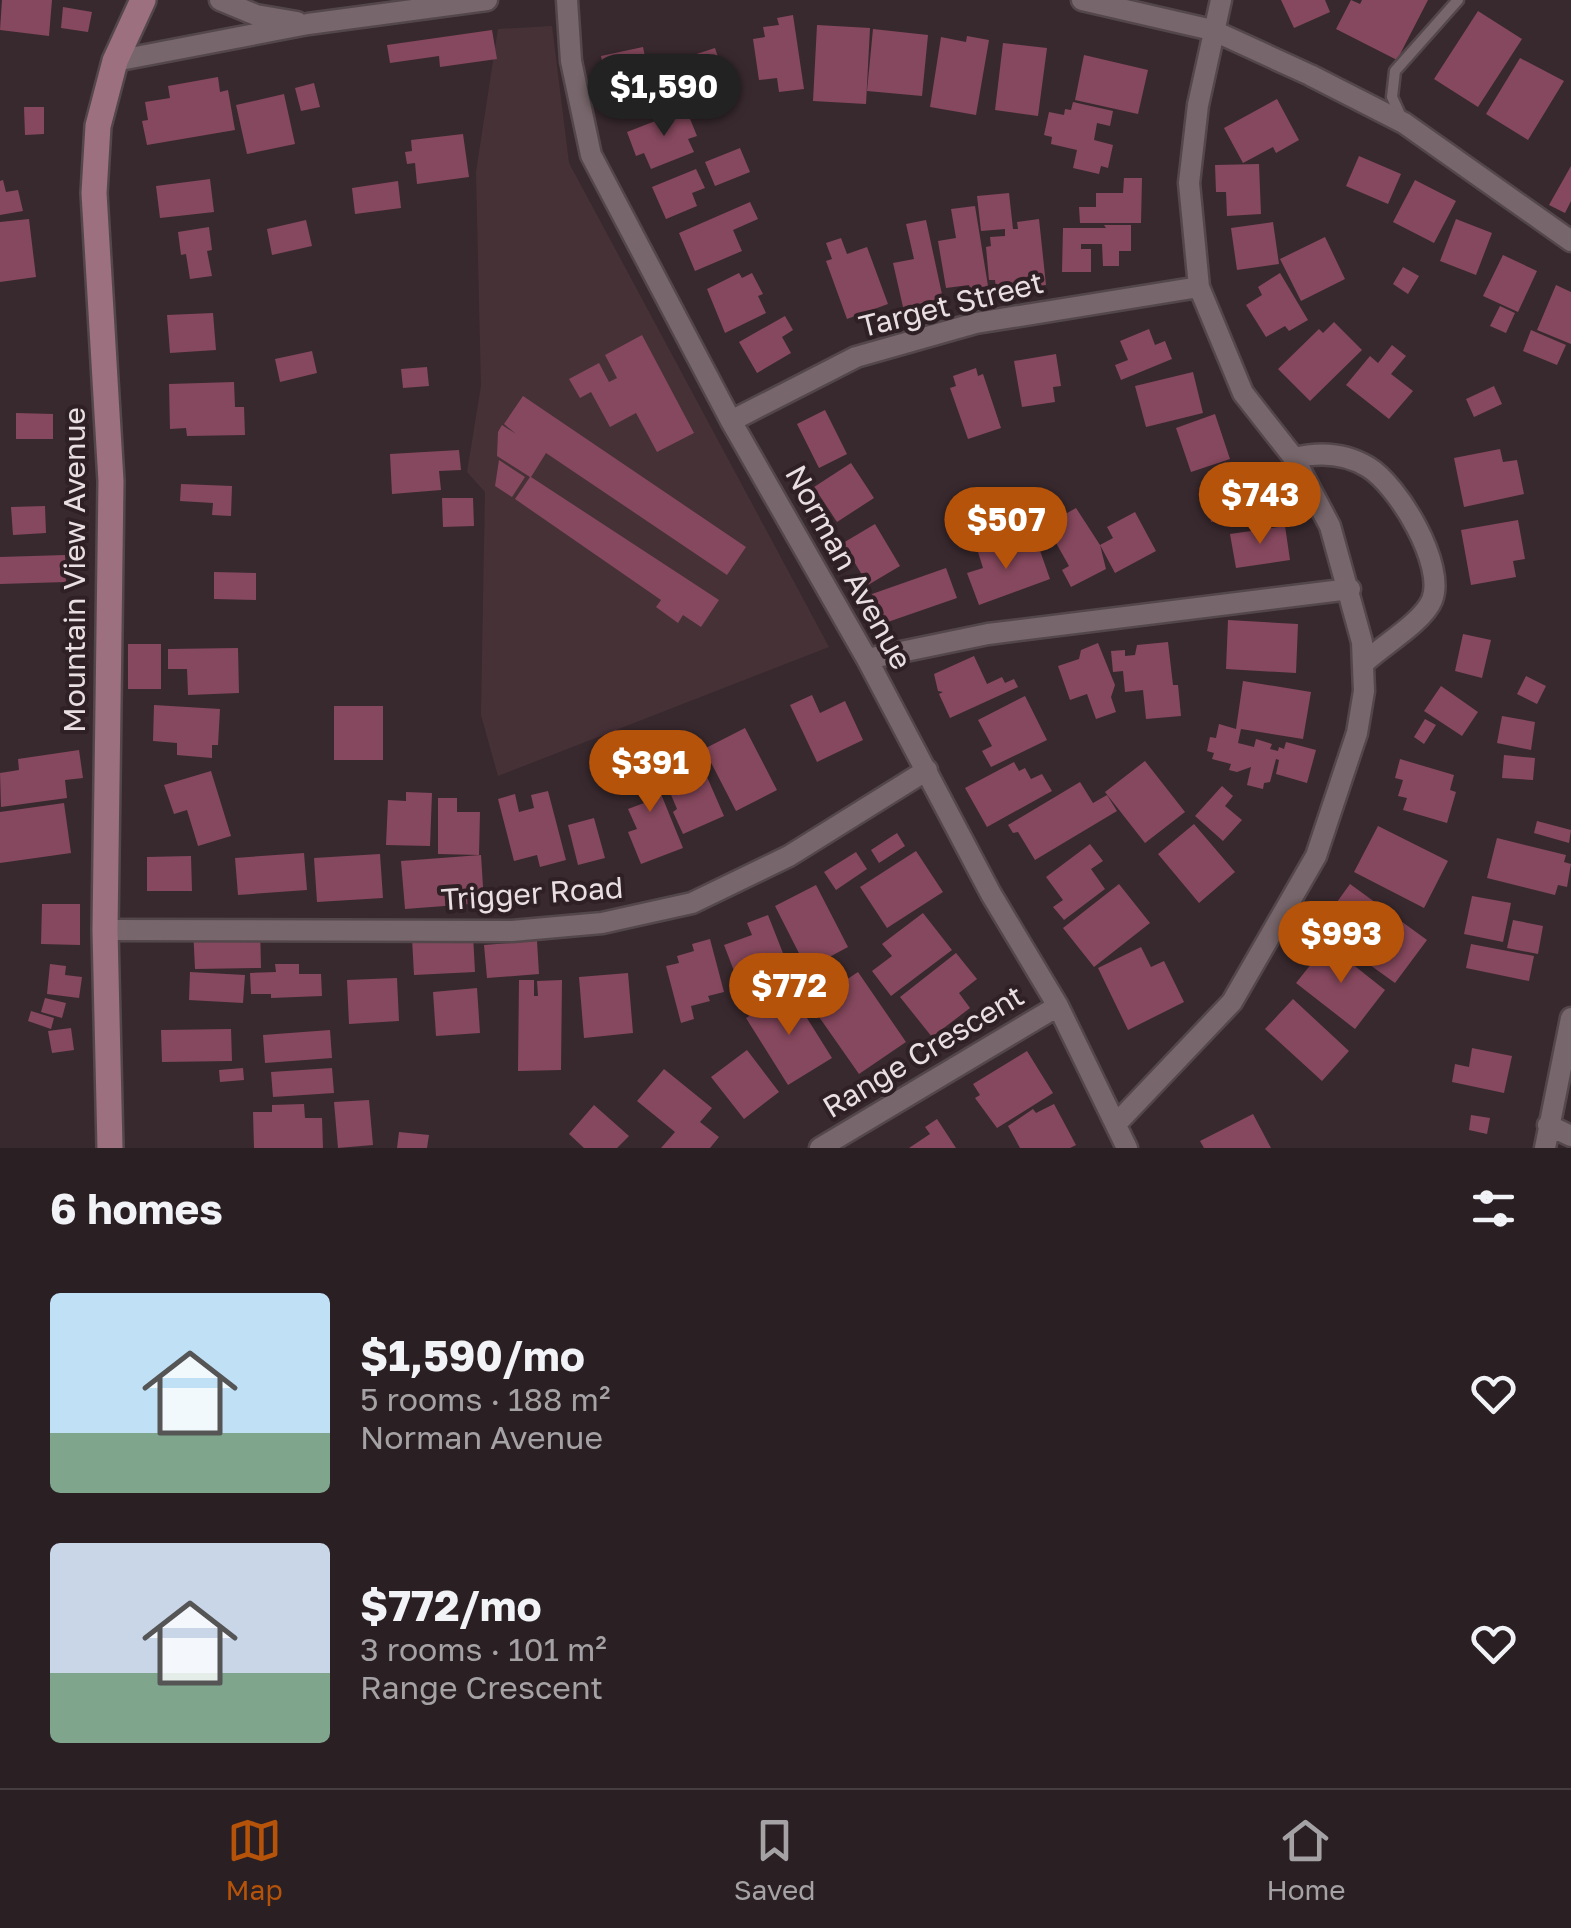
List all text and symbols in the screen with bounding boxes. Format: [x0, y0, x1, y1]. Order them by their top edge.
pin: $1,590 [583, 54, 745, 139]
text: $1,590 [610, 67, 718, 105]
street label: Target Street [855, 264, 1047, 344]
street label: Mountain View Avenue [56, 407, 92, 733]
street label: Norman Avenue [778, 459, 920, 675]
pin: $743 [1201, 462, 1319, 547]
text: $743 [1221, 475, 1299, 513]
pin: $507 [947, 487, 1065, 572]
text: $507 [966, 500, 1046, 538]
pin: $391 [591, 730, 709, 815]
text: $391 [611, 743, 689, 781]
street label: Trigger Road [440, 869, 624, 917]
pin: $993 [1282, 901, 1400, 986]
text: $993 [1300, 914, 1382, 952]
pin: $772 [730, 953, 848, 1038]
text: $772 [751, 966, 827, 1004]
street label: Range Crescent [816, 977, 1030, 1125]
icon: filters [1466, 1181, 1521, 1236]
text: 6 homes [50, 1183, 223, 1233]
text: $1,590/mo [360, 1330, 585, 1380]
icon: home [130, 1333, 250, 1453]
icon: heart [1466, 1366, 1521, 1421]
text: 5 rooms · 188 m² [360, 1380, 610, 1418]
text: Norman Avenue [360, 1418, 603, 1456]
text: $772/mo [360, 1580, 542, 1630]
icon: home [130, 1583, 250, 1703]
icon: heart [1466, 1616, 1521, 1671]
text: 3 rooms · 101 m² [360, 1630, 607, 1668]
text: Range Crescent [360, 1668, 603, 1706]
tab: Map [226, 1813, 283, 1906]
tab: Saved [734, 1813, 815, 1906]
tab: Home [1266, 1813, 1346, 1906]

